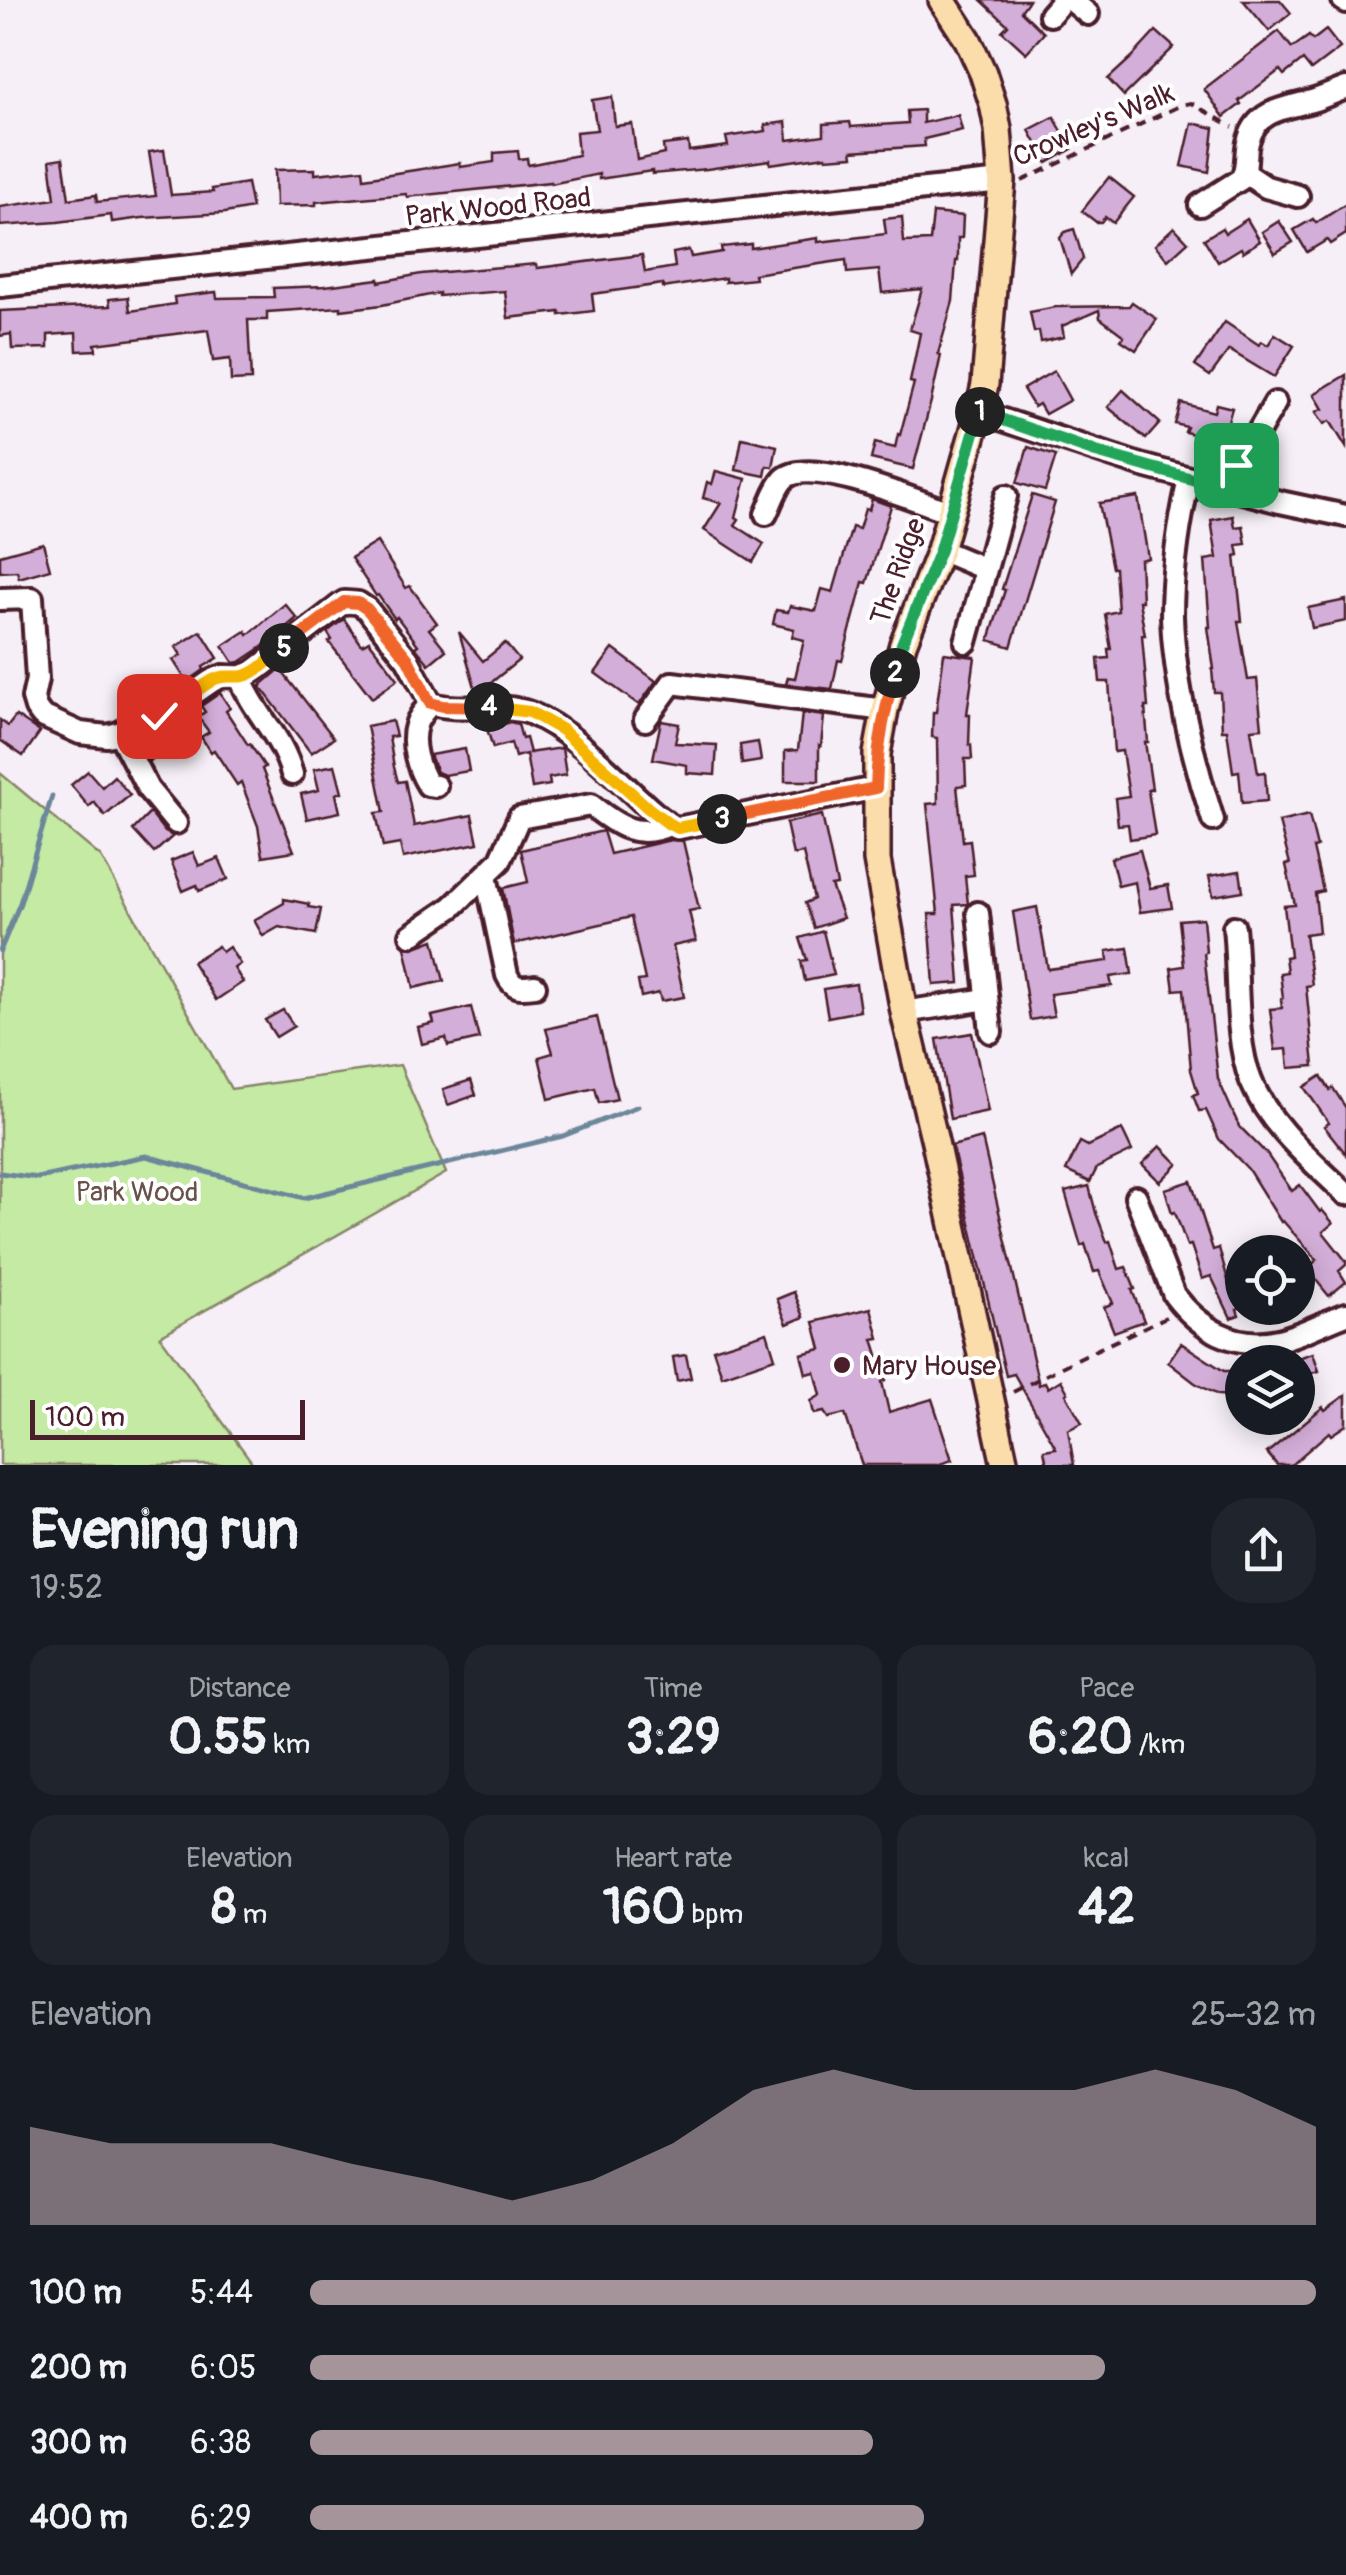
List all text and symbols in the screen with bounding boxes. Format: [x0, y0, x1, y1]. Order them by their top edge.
street label: Crowley's Walk [1008, 76, 1180, 175]
street label: Park Wood Road [403, 180, 593, 235]
pin: 1 [955, 387, 1005, 437]
text: 1 [975, 394, 985, 429]
pin [1194, 423, 1279, 508]
icon: arrive [1209, 438, 1264, 493]
street label: The Ridge [863, 513, 934, 630]
pin: 5 [259, 623, 309, 673]
text: 5 [276, 630, 292, 665]
pin: 2 [870, 648, 920, 698]
text: 2 [887, 655, 903, 690]
pin [117, 674, 202, 759]
pin: 4 [464, 682, 514, 732]
icon: check [132, 689, 187, 744]
text: 4 [481, 689, 497, 724]
pin: 3 [697, 794, 747, 844]
text: 3 [714, 801, 730, 836]
park label: Park Wood [76, 1175, 198, 1210]
map controls [1225, 1235, 1315, 1435]
button: locate [1225, 1235, 1315, 1325]
button: layers [1225, 1345, 1315, 1435]
place label: Mary House [862, 1349, 997, 1384]
marker: Mary House [831, 1354, 853, 1376]
scale bar [30, 1395, 305, 1440]
text: 100 m [45, 1400, 125, 1435]
text: Evening run [30, 1496, 299, 1565]
button: share [1211, 1498, 1316, 1603]
text: 19:52 [30, 1568, 103, 1608]
text: Distance [188, 1671, 291, 1706]
text: Time [644, 1671, 702, 1706]
text: Pace [1079, 1671, 1134, 1706]
text: 0.55 [168, 1706, 268, 1769]
text: 3:29 [626, 1706, 720, 1769]
text: 6:20 [1028, 1706, 1133, 1769]
text: km [268, 1727, 310, 1762]
text: /km [1133, 1727, 1185, 1762]
text: Elevation [186, 1841, 293, 1876]
text: Heart rate [614, 1841, 732, 1876]
text: kcal [1084, 1841, 1129, 1876]
text: 8 [211, 1876, 236, 1939]
text: 160 [603, 1876, 685, 1939]
text: 42 [1078, 1876, 1135, 1939]
text: m [236, 1897, 267, 1932]
text: bpm [685, 1897, 743, 1932]
text: Elevation [30, 1995, 152, 2035]
text: 25–32 m [1191, 1995, 1316, 2035]
text: 100 m [30, 2273, 122, 2313]
text: 5:44 [190, 2273, 253, 2313]
text: 200 m [30, 2348, 127, 2388]
text: 6:05 [190, 2348, 256, 2388]
text: 300 m [30, 2423, 127, 2463]
text: 6:38 [190, 2423, 251, 2463]
text: 400 m [30, 2498, 128, 2538]
text: 6:29 [190, 2498, 252, 2538]

